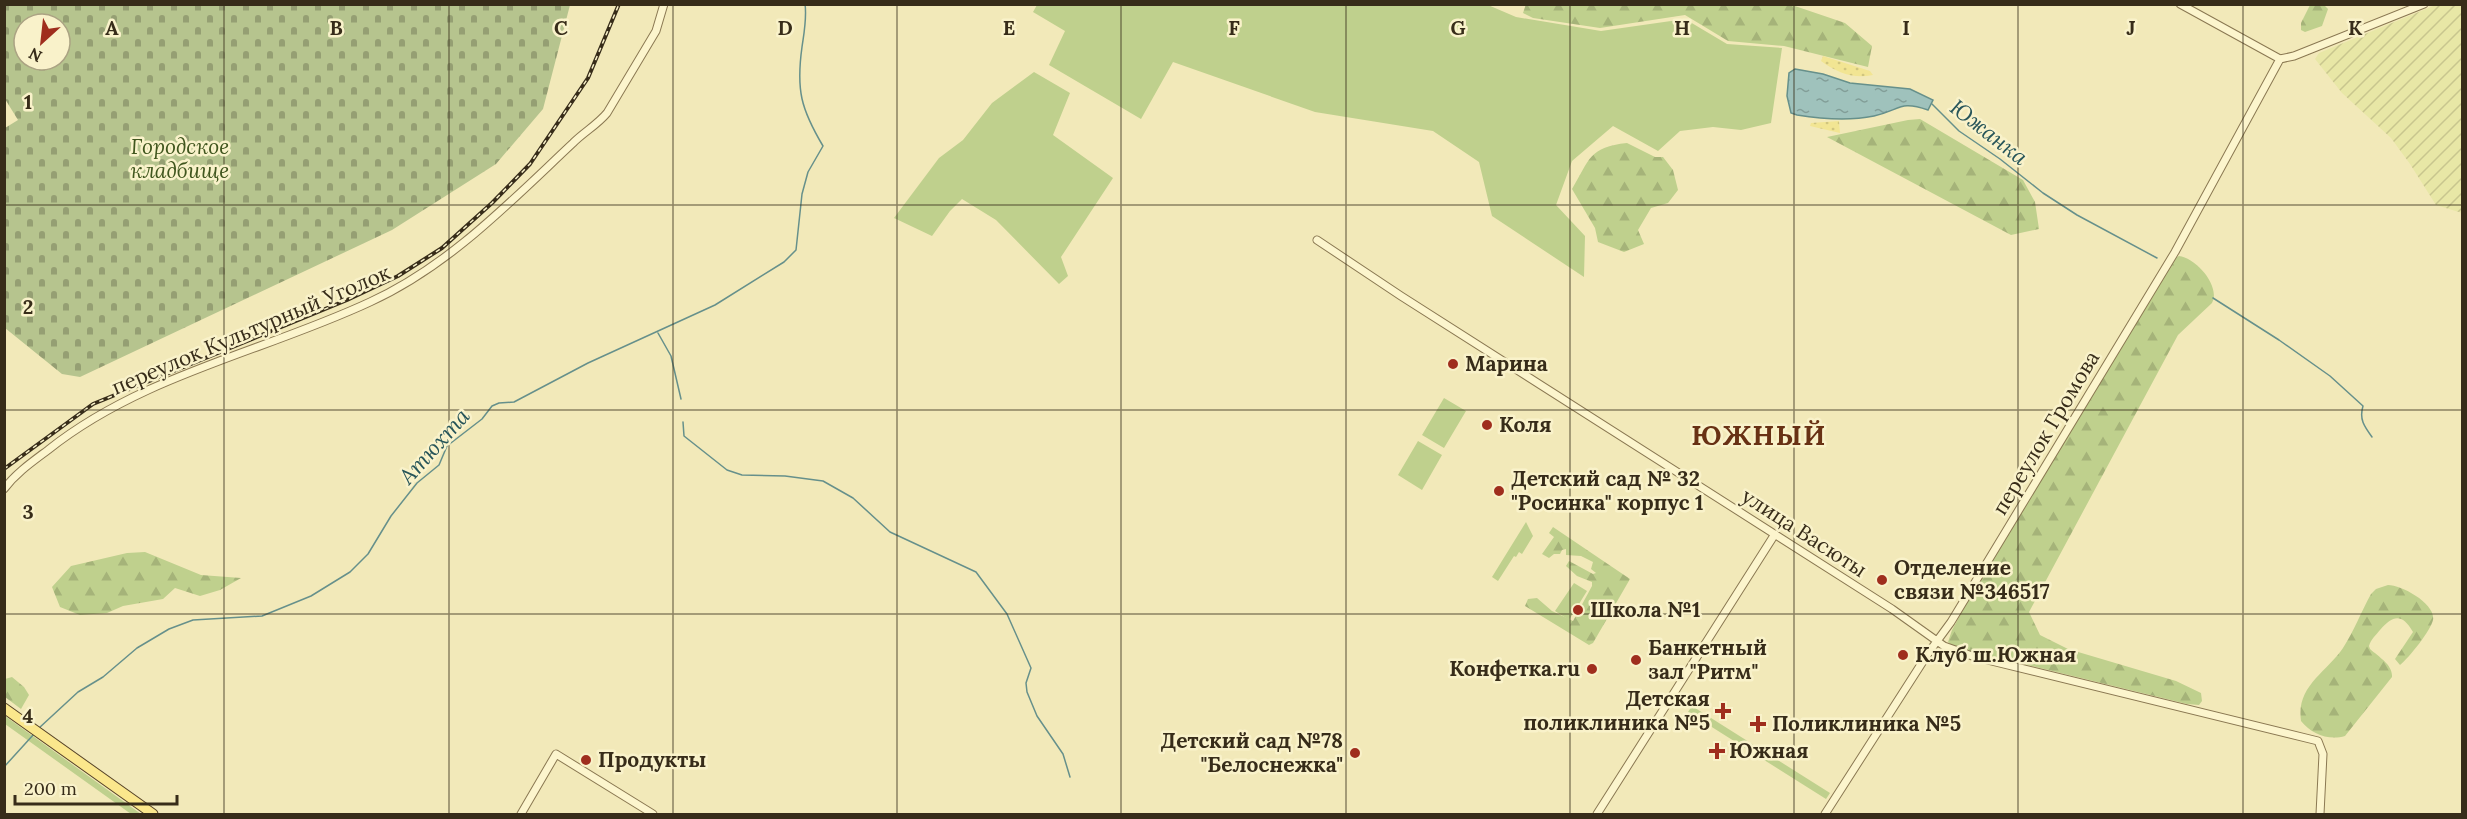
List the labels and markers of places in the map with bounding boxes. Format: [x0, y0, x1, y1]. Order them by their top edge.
place label: Марина [1465, 350, 1548, 377]
marker: Марина [1446, 357, 1460, 371]
place label: Коля [1499, 411, 1552, 438]
marker: Коля [1480, 418, 1494, 432]
place label: Детский сад № 32 "Росинка" корпус 1 [1511, 465, 1704, 516]
marker: Детский сад № 32 "Росинка" корпус 1 [1492, 484, 1506, 498]
place label: Отделение связи №346517 [1894, 554, 2050, 605]
marker: Отделение связи №346517 [1875, 573, 1889, 587]
place label: Школа №1 [1590, 596, 1701, 623]
marker: Школа №1 [1571, 603, 1585, 617]
place label: Банкетный зал "Ритм" [1648, 634, 1767, 685]
place label: Клуб ш.Южная [1915, 641, 2076, 668]
marker: Клуб ш.Южная [1896, 648, 1910, 662]
marker: Банкетный зал "Ритм" [1629, 653, 1643, 667]
place label: Конфетка.ru [1449, 655, 1580, 682]
marker: Конфетка.ru [1585, 662, 1599, 676]
place label: Детская поликлиника №5 [1523, 685, 1710, 736]
marker: Детская поликлиника №5 [1714, 702, 1732, 720]
place label: Поликлиника №5 [1772, 710, 1961, 737]
marker: Поликлиника №5 [1749, 715, 1767, 733]
place label: Детский сад №78 "Белоснежка" [1161, 727, 1343, 778]
place label: Южная [1729, 737, 1809, 764]
marker: Южная [1710, 744, 1724, 758]
place label: Продукты [598, 746, 706, 773]
marker: Детский сад №78 "Белоснежка" [1348, 746, 1362, 760]
marker: Продукты [579, 753, 593, 767]

